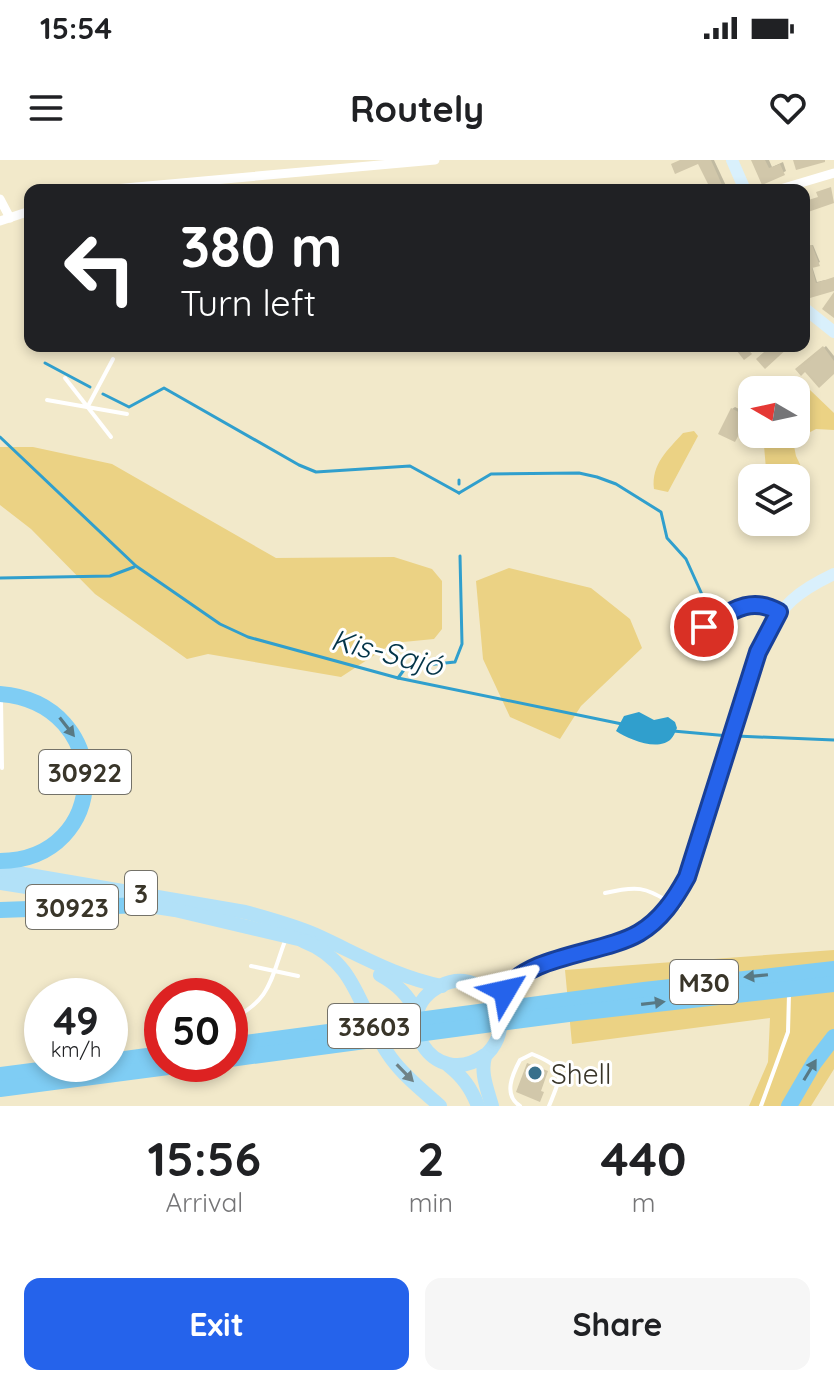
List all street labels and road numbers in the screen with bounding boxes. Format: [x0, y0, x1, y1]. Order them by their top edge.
road number: 30922 [39, 750, 131, 794]
road number: 3 [125, 871, 157, 915]
road number: 30923 [26, 885, 118, 929]
road number: M30 [670, 960, 738, 1004]
road number: 33603 [328, 1004, 420, 1048]

